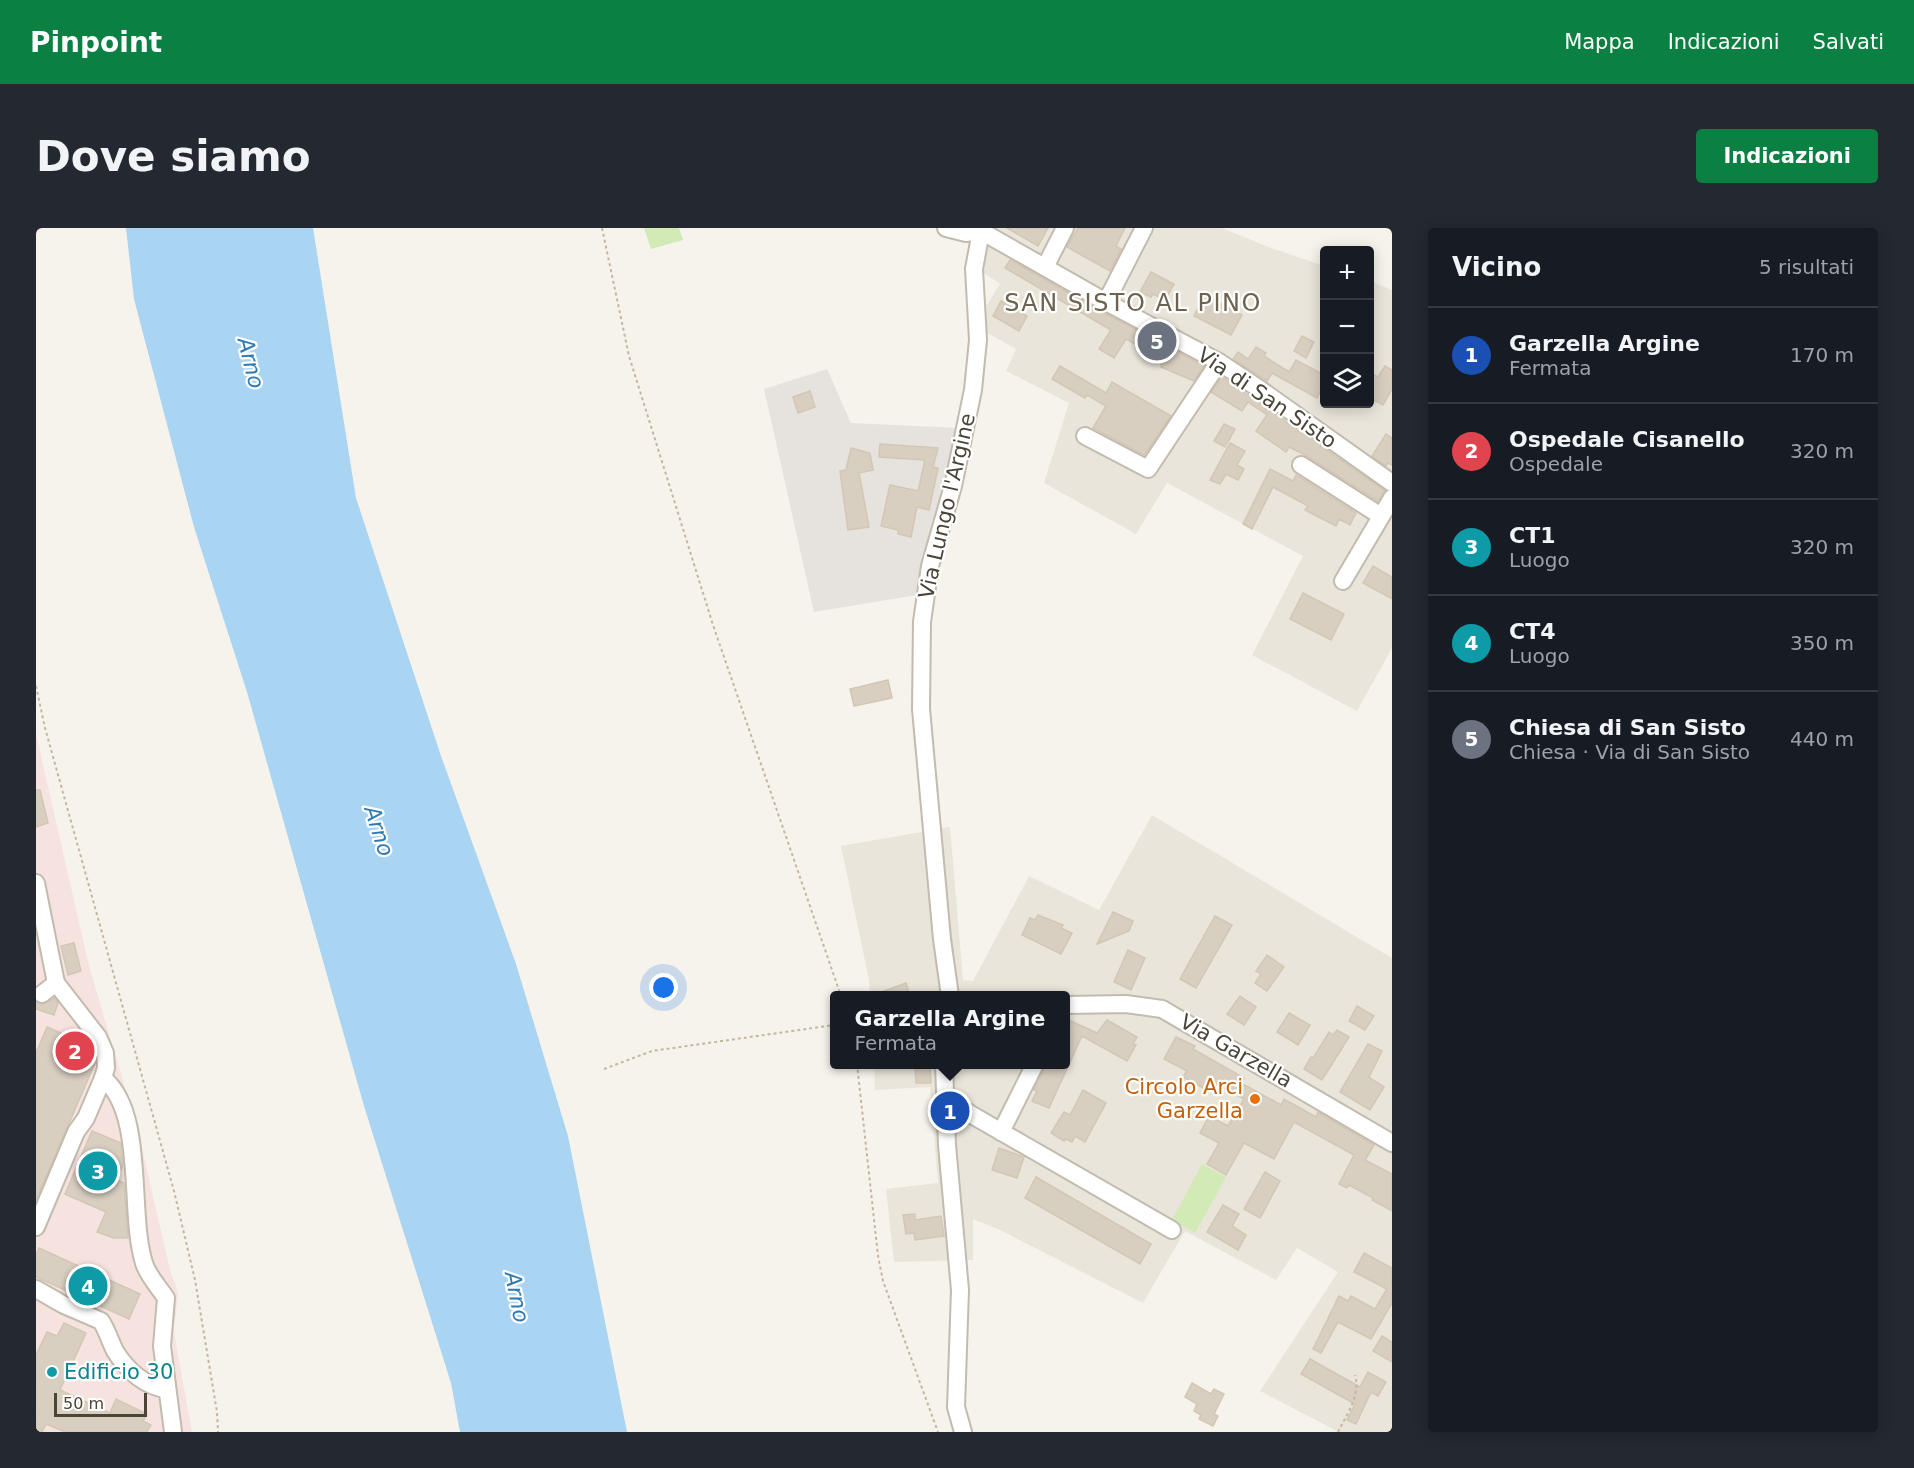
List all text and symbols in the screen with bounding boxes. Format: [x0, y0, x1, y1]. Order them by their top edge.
text: Pinpoint [30, 26, 162, 59]
text: Mappa [1564, 30, 1635, 54]
text: Indicazioni [1668, 30, 1780, 54]
text: Salvati [1813, 30, 1884, 54]
button: Indicazioni [1696, 129, 1878, 183]
text: Dove siamo [36, 132, 311, 181]
map controls [1320, 246, 1374, 408]
button: + [1320, 246, 1374, 300]
text: Vicino [1452, 252, 1541, 282]
text: 5 risultati [1759, 255, 1854, 279]
district label: SAN SISTO AL PINO [1004, 289, 1262, 317]
button: − [1320, 300, 1374, 354]
pin: 5 [1138, 318, 1176, 364]
text: Garzella Argine [1509, 331, 1700, 356]
water label: Arno [232, 333, 269, 391]
street label: Via di San Sisto [1193, 343, 1341, 453]
text: 1 [1465, 343, 1478, 367]
text: 170 m [1790, 343, 1854, 367]
button: layers [1320, 354, 1374, 408]
text: Fermata [1509, 356, 1591, 380]
street label: Via Lungo l'Argine [914, 411, 980, 601]
text: Ospedale Cisanello [1509, 427, 1745, 452]
text: 2 [1465, 439, 1478, 463]
text: 320 m [1790, 439, 1854, 463]
text: Ospedale [1509, 452, 1603, 476]
text: CT1 [1509, 523, 1555, 548]
text: 3 [1465, 535, 1478, 559]
text: 320 m [1790, 535, 1854, 559]
text: Luogo [1509, 548, 1570, 572]
text: CT4 [1509, 619, 1555, 644]
text: 4 [1465, 631, 1478, 655]
text: 350 m [1790, 631, 1854, 655]
text: Luogo [1509, 644, 1570, 668]
text: Chiesa di San Sisto [1509, 715, 1746, 740]
text: 5 [1465, 727, 1478, 751]
text: 440 m [1790, 727, 1854, 751]
text: Chiesa · Via di San Sisto [1509, 740, 1750, 764]
water label: Arno [359, 801, 399, 859]
your location [649, 973, 678, 1002]
popup [830, 991, 1070, 1069]
text: Garzella Argine [855, 1006, 1045, 1031]
street label: Via Garzella [1176, 1009, 1296, 1093]
pin: 2 [56, 1028, 94, 1074]
text: Fermata [855, 1031, 937, 1055]
place label: Circolo Arci Garzella [1125, 1075, 1243, 1123]
pin: 1 [930, 1088, 970, 1134]
marker: Circolo Arci Garzella [1248, 1092, 1262, 1106]
pin: 3 [78, 1148, 118, 1194]
pin: 4 [68, 1264, 108, 1308]
water label: Arno [499, 1267, 534, 1325]
place label: Edificio 30 [64, 1360, 173, 1384]
marker: Edificio 30 [45, 1365, 59, 1379]
scale bar [54, 1390, 147, 1418]
text: 50 m [63, 1394, 104, 1413]

